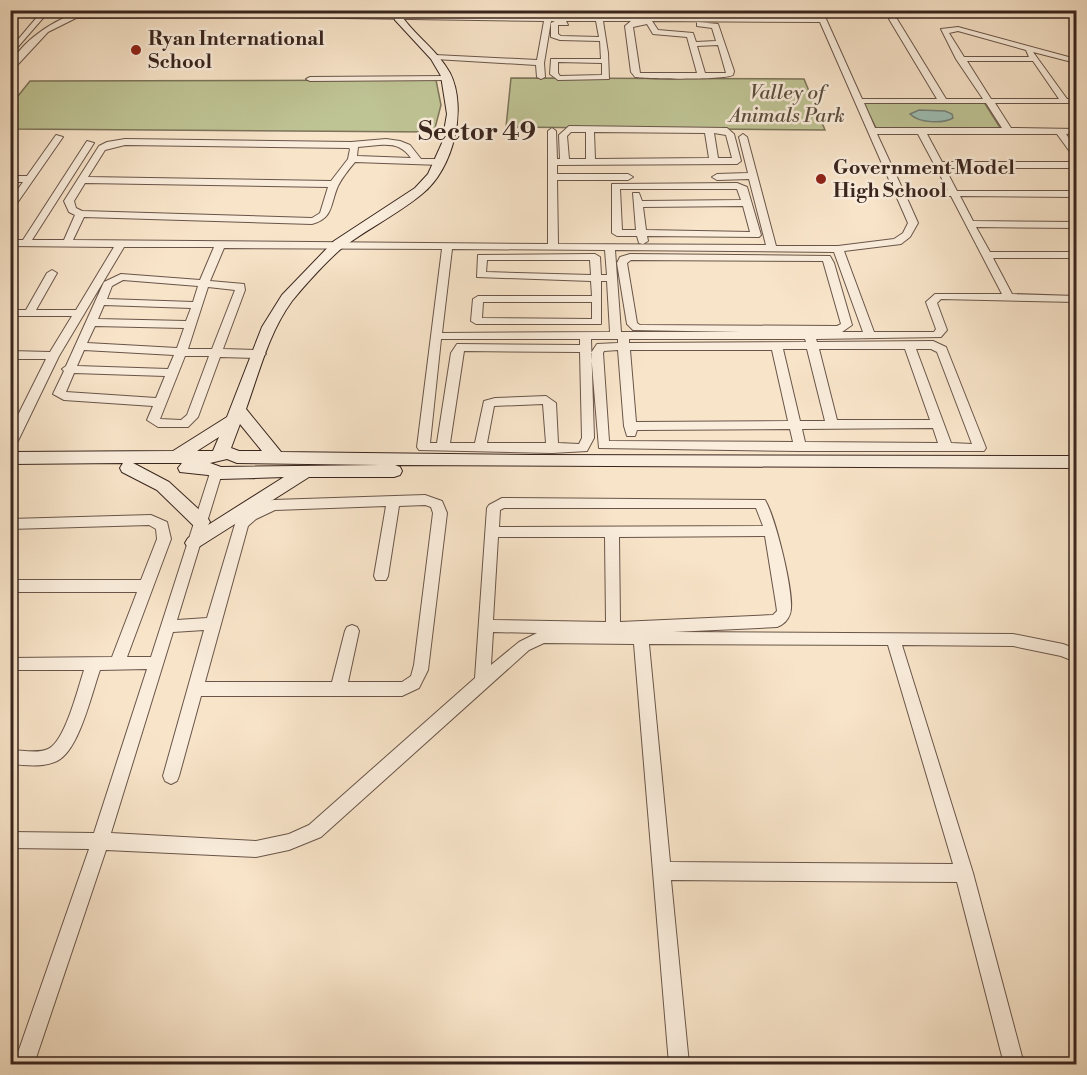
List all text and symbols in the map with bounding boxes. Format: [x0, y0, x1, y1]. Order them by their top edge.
place label: Ryan International School [148, 27, 325, 75]
marker: Ryan International School [129, 43, 143, 57]
park label: Valley of Animals Park [727, 81, 845, 129]
district label: Sector 49 [418, 116, 536, 148]
place label: Government Model High School [833, 156, 1015, 204]
marker: Government Model High School [814, 172, 828, 186]

